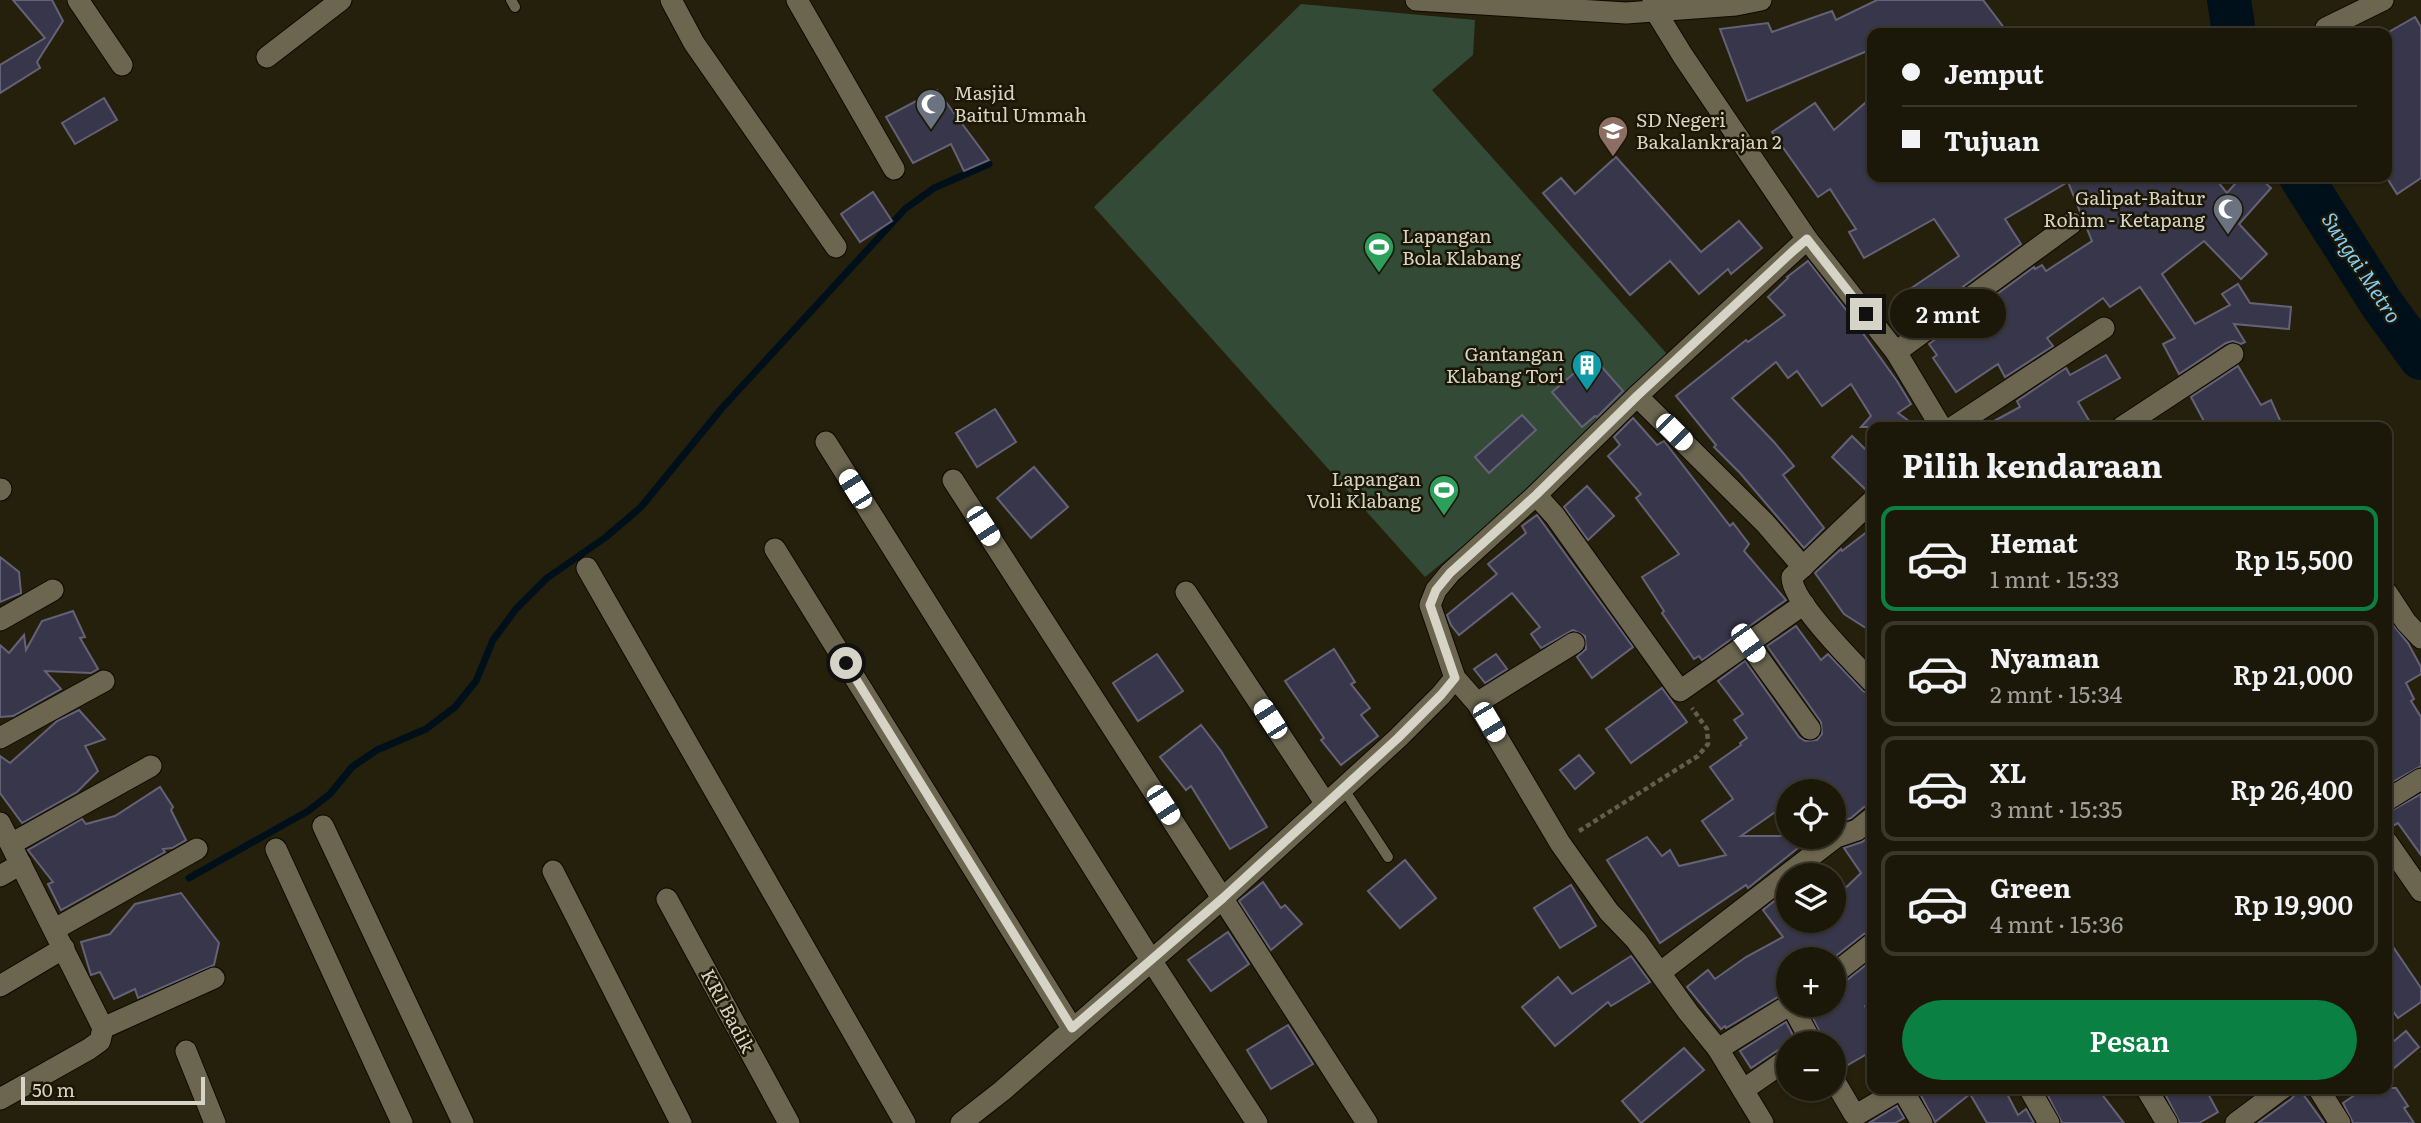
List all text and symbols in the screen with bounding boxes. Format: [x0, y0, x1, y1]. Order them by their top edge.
text: Jemput [1944, 53, 2044, 92]
place label: Masjid Baitul Ummah [954, 78, 1087, 128]
mosque icon: Masjid Baitul Ummah [914, 87, 948, 131]
place label: SD Negeri Bakalankrajan 2 [1636, 105, 1782, 155]
school or university icon: SD Negeri Bakalankrajan 2 [1596, 114, 1630, 158]
text: Tujuan [1944, 120, 2040, 159]
place label: Galipat-Baitur Rohim - Ketapang [2043, 183, 2205, 233]
mosque icon: Galipat-Baitur Rohim - Ketapang [2211, 192, 2245, 236]
water label: Sungai Metro [2316, 205, 2411, 328]
place label: Lapangan Bola Klabang [1402, 221, 1521, 271]
sports icon: Lapangan Bola Klabang [1362, 230, 1396, 274]
callout: 2 mnt [1890, 290, 2006, 338]
text: 2 mnt [1916, 296, 1980, 330]
route end [1850, 298, 1882, 330]
place label: Gantangan Klabang Tori [1446, 339, 1564, 389]
building icon: Gantangan Klabang Tori [1570, 348, 1604, 392]
car [1652, 410, 1697, 454]
text: Pilih kendaraan [1902, 440, 2162, 488]
place label: Lapangan Voli Klabang [1306, 464, 1421, 514]
car [835, 466, 876, 512]
sports icon: Lapangan Voli Klabang [1427, 473, 1461, 517]
car [963, 503, 1004, 549]
text: Hemat [1990, 522, 2078, 561]
icon: car [1906, 527, 1969, 590]
text: Rp 15,500 [2235, 539, 2353, 578]
text: 1 mnt · 15:33 [1990, 561, 2119, 595]
car [1728, 620, 1769, 666]
text: Nyaman [1990, 637, 2100, 676]
icon: car [1906, 642, 1969, 705]
route start [830, 647, 862, 679]
text: Rp 21,000 [2233, 654, 2353, 693]
text: 2 mnt · 15:34 [1990, 676, 2123, 710]
car [1250, 696, 1291, 742]
car [1470, 699, 1509, 745]
text: XL [1990, 752, 2027, 791]
icon: car [1906, 757, 1969, 820]
text: Rp 26,400 [2230, 769, 2353, 808]
map controls [1776, 779, 1846, 1101]
button: locate [1776, 779, 1846, 849]
car [1143, 782, 1184, 828]
text: 3 mnt · 15:35 [1990, 791, 2122, 825]
button: layers [1776, 863, 1846, 933]
text: Green [1990, 867, 2071, 906]
icon: car [1906, 872, 1969, 935]
text: Rp 19,900 [2233, 884, 2353, 923]
text: 4 mnt · 15:36 [1990, 906, 2123, 940]
button: + [1776, 947, 1846, 1017]
street label: KRI Badik [695, 963, 763, 1058]
button: Pesan [1902, 1000, 2357, 1080]
button: − [1776, 1031, 1846, 1101]
scale bar [21, 1074, 205, 1106]
text: 50 m [32, 1075, 75, 1103]

